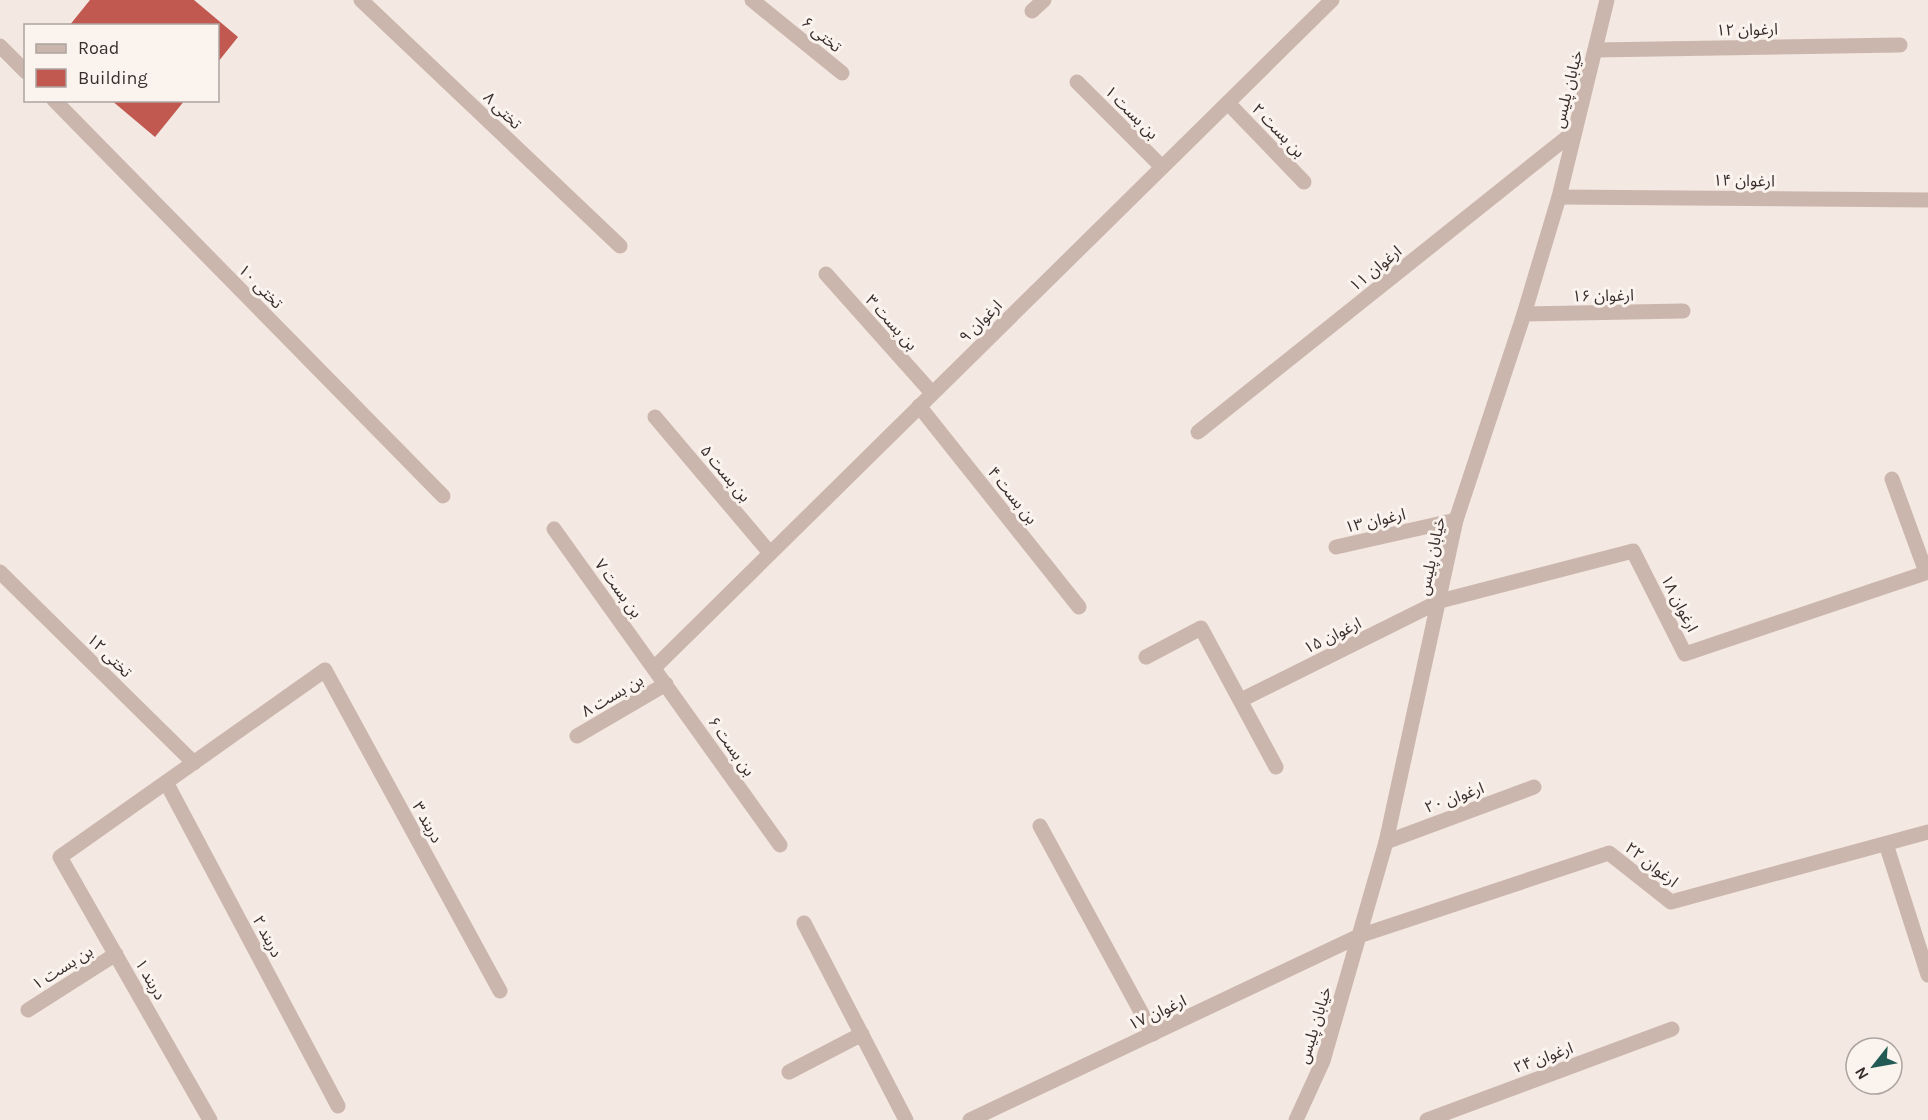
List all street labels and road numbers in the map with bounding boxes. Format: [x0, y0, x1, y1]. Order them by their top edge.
street label: تختی ۶ [798, 13, 846, 56]
street label: ارغوان ۱۲ [1716, 19, 1778, 40]
street label: خیابان پلیس [1549, 48, 1587, 130]
street label: بن بست ۱ [1101, 82, 1162, 143]
street label: تختی ۸ [480, 88, 526, 133]
street label: بن بست ۲ [1248, 99, 1309, 161]
street label: ارغوان ۱۴ [1713, 170, 1775, 191]
street label: ارغوان ۱۱ [1345, 242, 1405, 295]
street label: تختی ۱۰ [235, 260, 287, 313]
street label: ارغوان ۱۶ [1572, 285, 1634, 306]
street label: بن بست ۳ [862, 291, 921, 354]
street label: ارغوان ۹ [955, 296, 1006, 347]
street label: بن بست ۵ [696, 441, 755, 506]
street label: بن بست ۴ [984, 463, 1041, 528]
street label: ارغوان ۱۳ [1343, 504, 1407, 537]
street label: خیابان پلیس [1414, 515, 1450, 597]
street label: بن بست ۷ [591, 555, 646, 621]
street label: ارغوان ۱۸ [1657, 571, 1702, 635]
street label: ارغوان ۱۵ [1300, 613, 1364, 658]
street label: تختی ۱۲ [83, 629, 136, 681]
street label: بن بست ۸ [578, 670, 647, 721]
street label: بن بست ۶ [704, 713, 759, 780]
street label: ارغوان ۲۰ [1422, 778, 1486, 817]
street label: دربند ۳ [409, 798, 447, 846]
street label: ارغوان ۲۲ [1622, 838, 1682, 891]
street label: دربند ۲ [249, 912, 286, 960]
street label: بن بست ۱ [28, 941, 96, 994]
street label: دربند ۱ [131, 955, 170, 1003]
street label: خیابان پلیس [1294, 984, 1336, 1066]
street label: ارغوان ۱۷ [1125, 991, 1189, 1034]
street label: ارغوان ۲۴ [1511, 1038, 1575, 1077]

